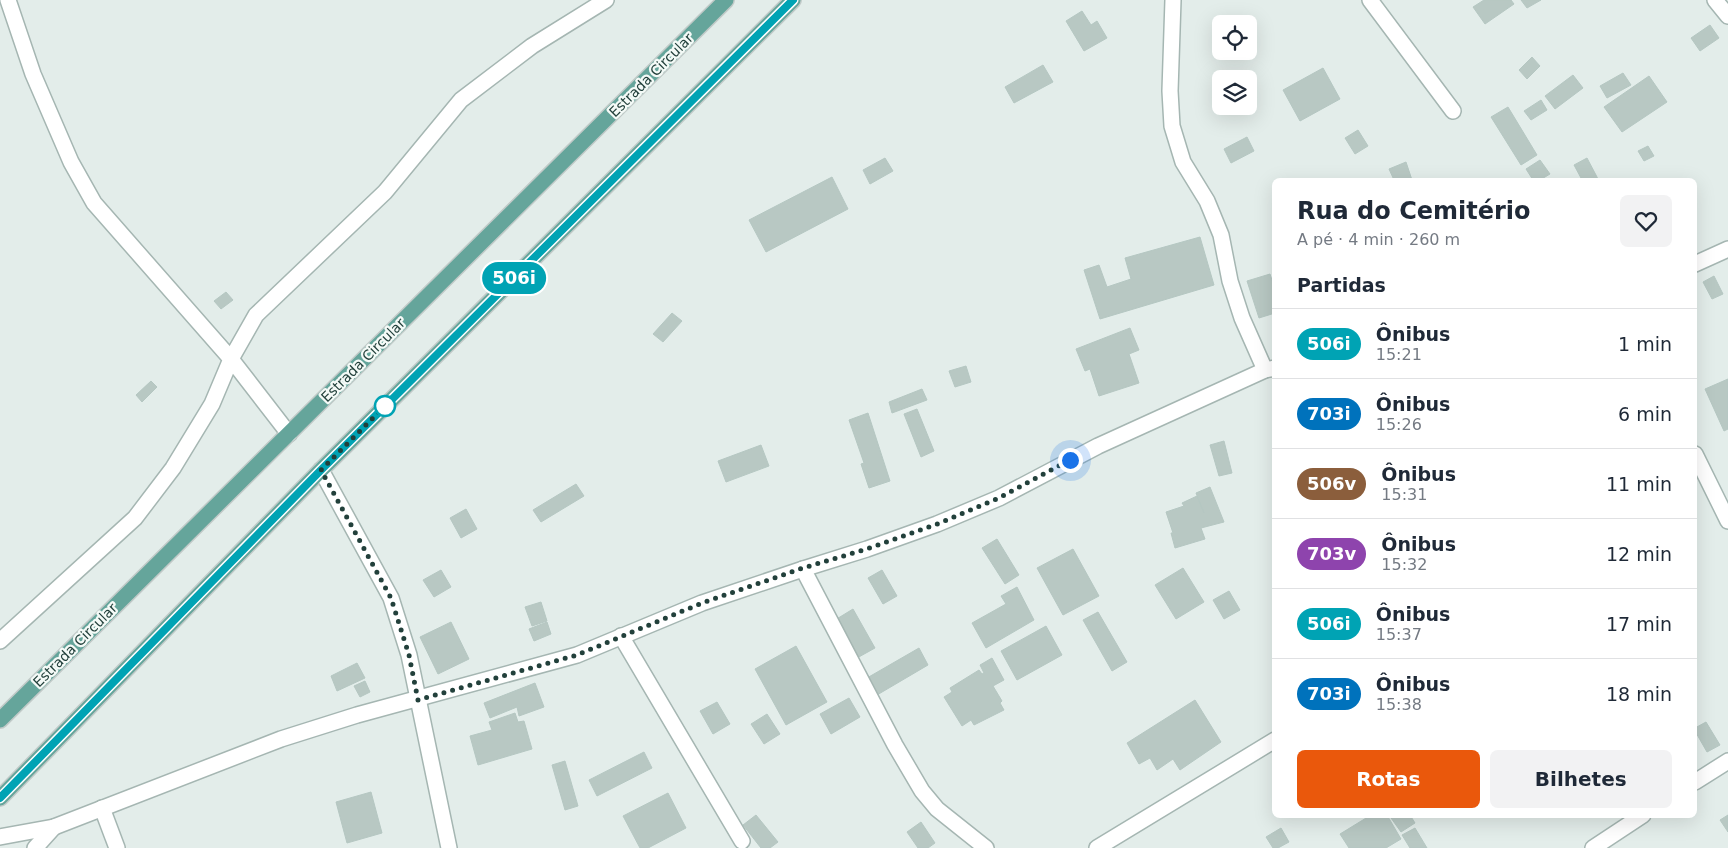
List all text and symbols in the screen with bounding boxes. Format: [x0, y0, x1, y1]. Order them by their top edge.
map controls [1212, 15, 1257, 115]
button: locate [1212, 15, 1257, 60]
street label: Estrada Circular [606, 30, 696, 120]
button: layers [1212, 70, 1257, 115]
button: heart [1620, 195, 1672, 247]
text: Rua do Cemitério [1297, 197, 1531, 225]
text: A pé · 4 min · 260 m [1297, 230, 1460, 249]
line badge: 506i [479, 262, 549, 294]
text: 506i [492, 267, 536, 288]
text: Partidas [1297, 274, 1386, 296]
street label: Estrada Circular [318, 315, 408, 405]
text: Ônibus [1376, 323, 1450, 345]
text: 506i [1307, 333, 1351, 354]
text: 1 min [1618, 333, 1672, 355]
text: 15:21 [1376, 345, 1422, 364]
text: Ônibus [1376, 393, 1450, 415]
unlabelled marker [374, 395, 396, 417]
text: 703i [1307, 403, 1351, 424]
text: 6 min [1618, 403, 1672, 425]
text: 15:26 [1376, 415, 1422, 434]
your location [1058, 448, 1083, 473]
text: Ônibus [1381, 463, 1456, 485]
text: 506v [1307, 473, 1356, 494]
text: 11 min [1606, 473, 1672, 495]
text: 15:31 [1381, 485, 1427, 504]
text: Ônibus [1381, 533, 1456, 555]
text: 703v [1307, 543, 1356, 564]
text: 12 min [1606, 543, 1672, 565]
text: 15:32 [1381, 555, 1427, 574]
street label: Estrada Circular [30, 600, 120, 690]
text: Ônibus [1376, 603, 1450, 625]
text: 506i [1307, 613, 1351, 634]
text: 17 min [1606, 613, 1672, 635]
text: 15:37 [1376, 625, 1422, 644]
text: Ônibus [1376, 673, 1450, 695]
text: 703i [1307, 683, 1351, 704]
text: 18 min [1606, 683, 1672, 705]
text: 15:38 [1376, 695, 1422, 714]
button: Rotas [1297, 750, 1480, 808]
button: Bilhetes [1490, 750, 1672, 808]

